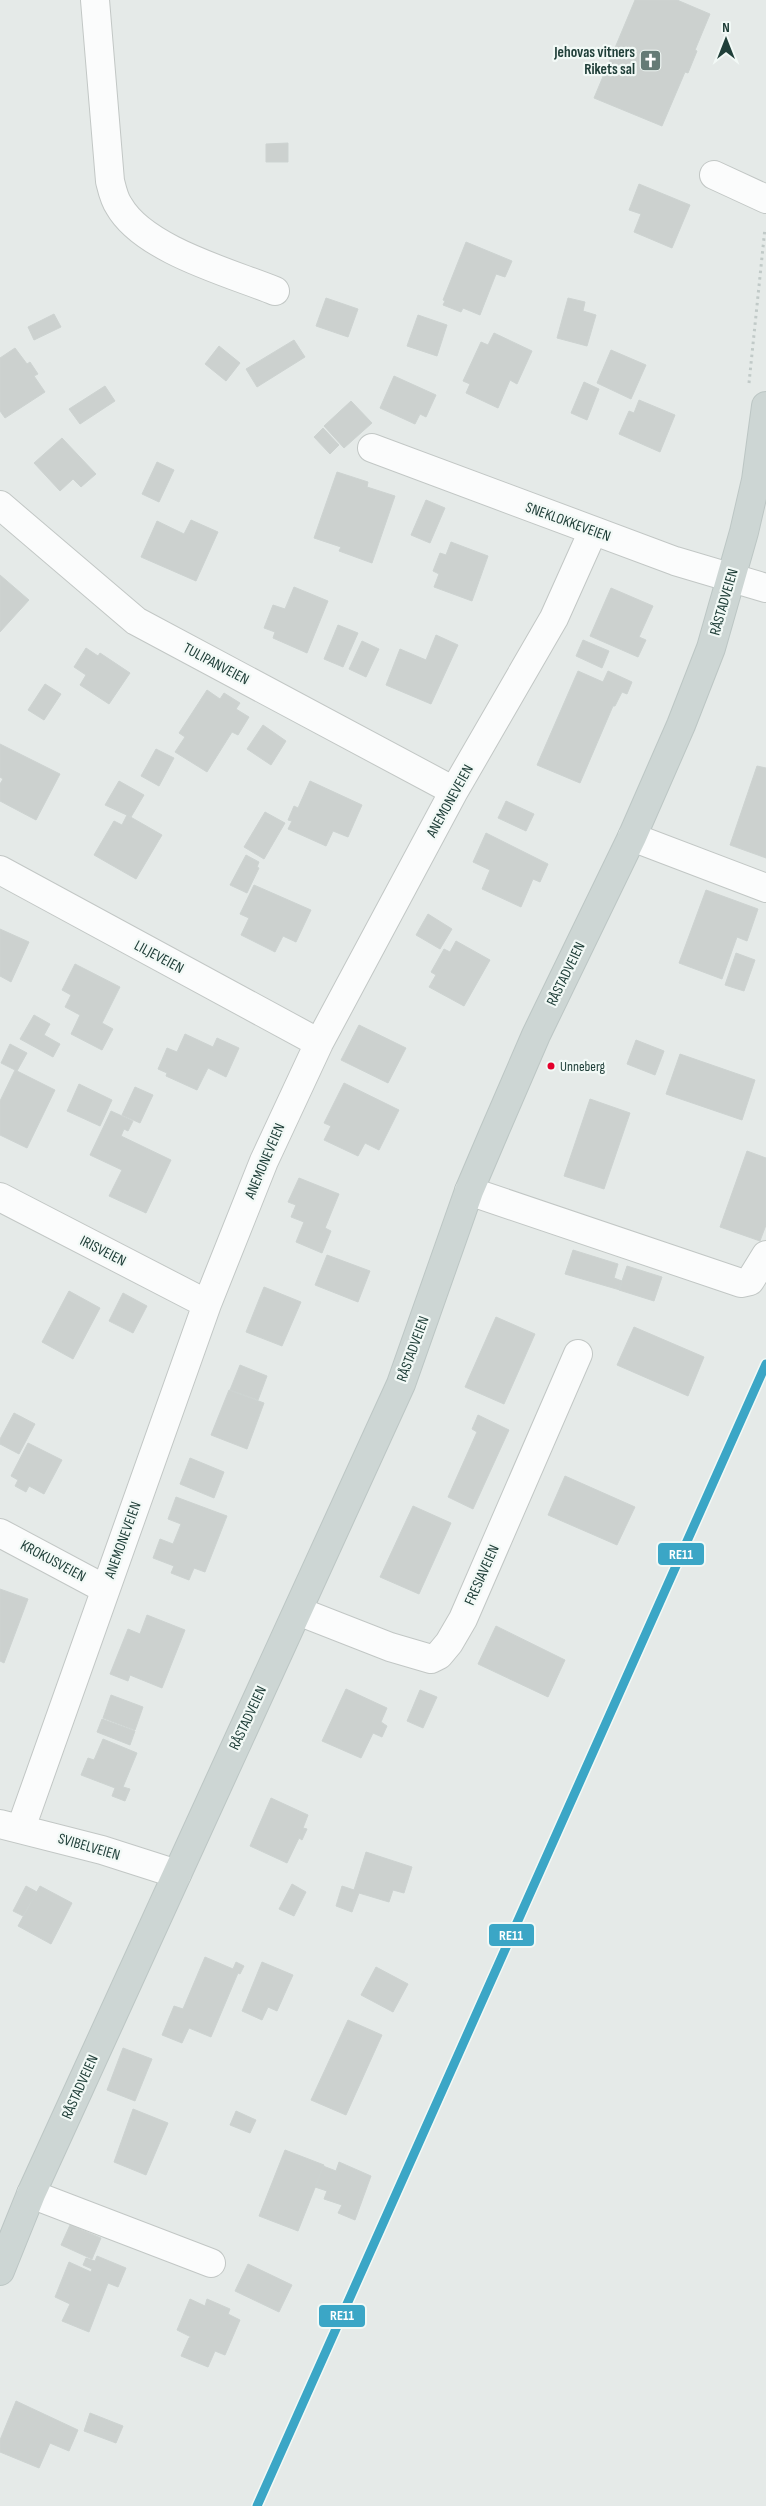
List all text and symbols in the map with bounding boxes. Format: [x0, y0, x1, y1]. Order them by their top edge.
north arrow [701, 15, 751, 65]
text: N [722, 19, 730, 36]
place label: Jehovas vitners Rikets sal [553, 43, 635, 79]
church icon: Jehovas vitners Rikets sal [639, 49, 663, 73]
street label: SNEKLOKKEVEIEN [523, 498, 613, 546]
street label: RÅSTADVEIEN [705, 566, 743, 638]
street label: TULIPANVEIEN [180, 639, 252, 689]
street label: ANEMONEVEIEN [422, 761, 478, 842]
street label: LILJEVEIEN [131, 936, 187, 978]
street label: RÅSTADVEIEN [542, 939, 590, 1009]
place label: Unneberg [560, 1058, 606, 1075]
marker: Unneberg [546, 1061, 556, 1071]
street label: ANEMONEVEIEN [240, 1120, 289, 1203]
street label: IRISVEIEN [77, 1231, 129, 1271]
street label: RÅSTADVEIEN [392, 1314, 434, 1384]
street label: ANEMONEVEIEN [100, 1499, 146, 1582]
street label: KROKUSVEIEN [17, 1536, 89, 1586]
street label: FRESIAVEIEN [460, 1542, 504, 1608]
line badge: RE11 [657, 1542, 705, 1566]
text: RE11 [669, 1546, 693, 1563]
street label: RÅSTADVEIEN [225, 1683, 271, 1753]
street label: SVIBELVEIEN [56, 1829, 122, 1865]
line badge: RE11 [488, 1923, 535, 1947]
text: RE11 [499, 1927, 523, 1944]
street label: RÅSTADVEIEN [57, 2052, 103, 2122]
line badge: RE11 [318, 2304, 366, 2328]
text: RE11 [330, 2307, 354, 2324]

